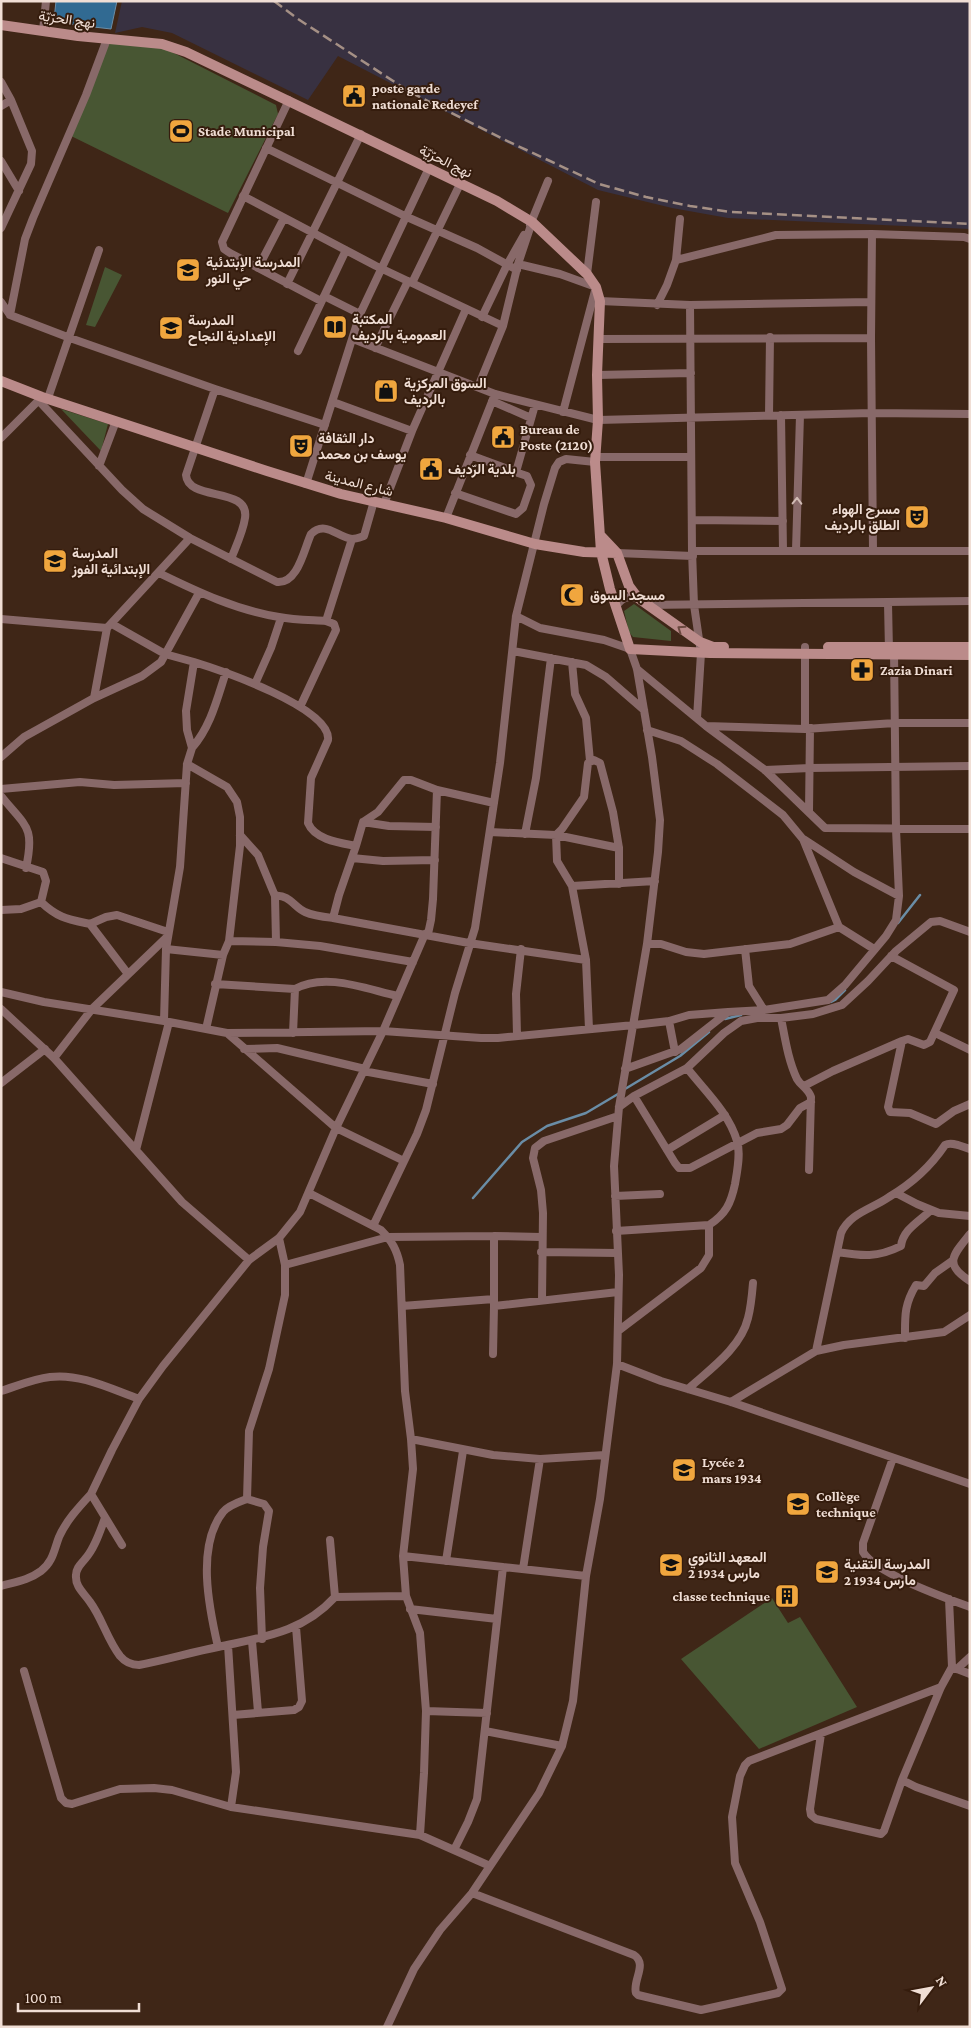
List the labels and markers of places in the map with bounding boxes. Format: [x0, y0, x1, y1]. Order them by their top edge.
place label: poste garde nationale Redeyef [372, 80, 479, 112]
public building icon: poste garde nationale Redeyef [341, 83, 367, 109]
sports icon: Stade Municipal [168, 118, 194, 144]
place label: Stade Municipal [198, 123, 295, 139]
place label: المدرسة الإبتدئية حي النور [205, 254, 300, 290]
school or university icon: المدرسة الإبتدئية حي النور [175, 257, 201, 283]
place label: المكتبة العمومية بالرديف [352, 311, 446, 344]
place label: المدرسة الإعدادية النجاح [188, 312, 276, 346]
library icon: المكتبة العمومية بالرديف [322, 314, 348, 340]
school or university icon: المدرسة الإعدادية النجاح [158, 315, 184, 341]
place label: السوق المركزية بالرديف [404, 375, 487, 408]
shop icon: السوق المركزية بالرديف [373, 378, 399, 404]
place label: Bureau de Poste (2120) [520, 421, 593, 454]
public building icon: Bureau de Poste (2120) [490, 424, 516, 450]
place label: دار الثقافة يوسف بن محمد [318, 430, 407, 463]
theatre icon: دار الثقافة يوسف بن محمد [288, 433, 314, 459]
public building icon: بلدية الرّديف [418, 456, 444, 482]
place label: بلدية الرّديف [448, 461, 516, 478]
place label: مسرح الهواء الطلق بالرديف [824, 501, 900, 534]
theatre icon: مسرح الهواء الطلق بالرديف [904, 504, 930, 530]
place label: المدرسة الإبتدائية الفوز [71, 545, 150, 579]
school or university icon: المدرسة الإبتدائية الفوز [42, 548, 68, 574]
mosque icon: مسجد السوق [559, 582, 585, 608]
place label: مسجد السوق [590, 587, 666, 604]
pharmacy icon: Zazia Dinari [849, 657, 875, 683]
place label: Zazia Dinari [880, 662, 953, 678]
place label: Lycée 2 mars 1934 [702, 1454, 762, 1486]
school or university icon: Lycée 2 mars 1934 [671, 1457, 697, 1483]
place label: Collège technique [816, 1488, 876, 1520]
school or university icon: Collège technique [785, 1491, 811, 1517]
place label: المعهد الثانوي 2 مارس 1934 [688, 1549, 767, 1582]
school or university icon: المعهد الثانوي 2 مارس 1934 [658, 1552, 684, 1578]
place label: المدرسة التقنية 2 مارس 1934 [844, 1556, 930, 1589]
school or university icon: المدرسة التقنية 2 مارس 1934 [814, 1559, 840, 1585]
building icon: classe technique [774, 1583, 800, 1609]
place label: classe technique [673, 1588, 770, 1604]

